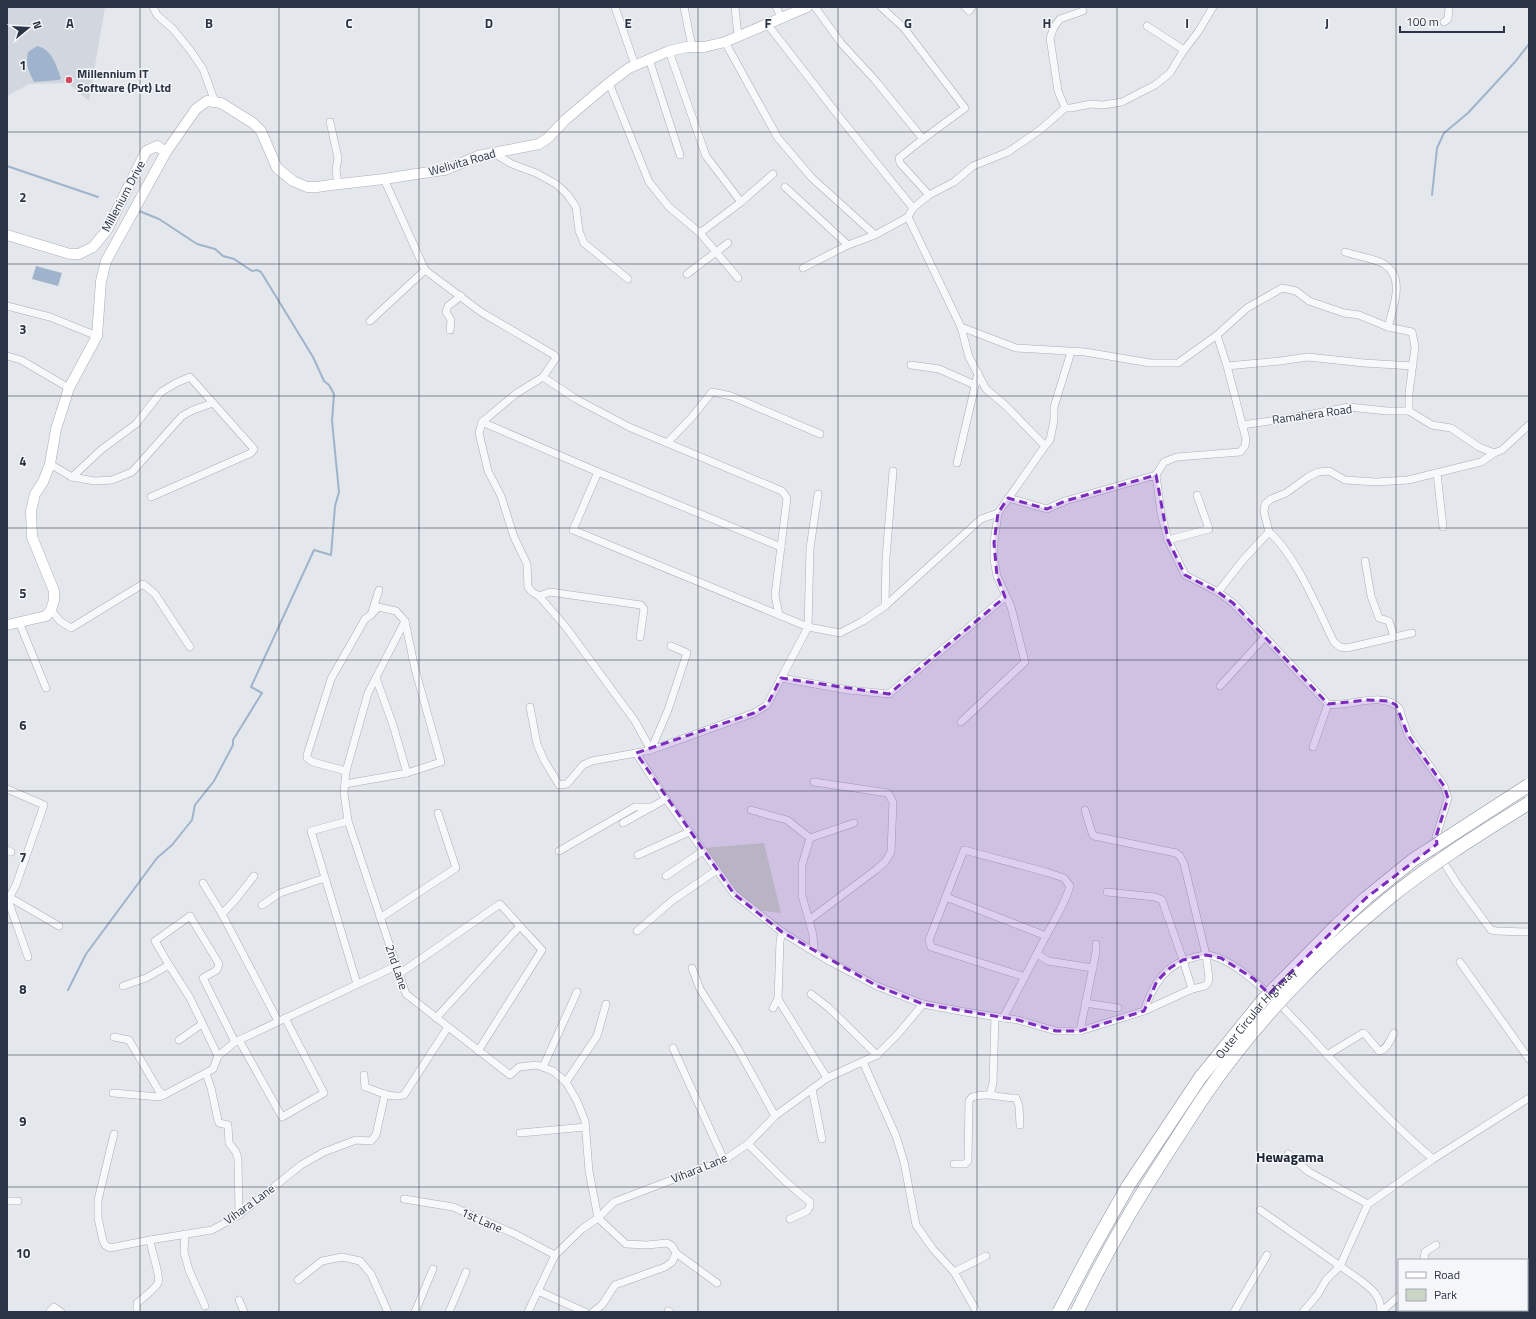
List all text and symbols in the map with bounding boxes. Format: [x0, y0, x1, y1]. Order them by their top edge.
north arrow [8, 8, 48, 48]
scale bar [1400, 8, 1504, 34]
text: 100 m [1406, 12, 1439, 31]
text: A [66, 13, 74, 33]
text: B [205, 13, 213, 33]
text: C [345, 13, 353, 33]
text: D [485, 13, 493, 33]
text: E [624, 13, 632, 33]
text: F [765, 13, 772, 33]
text: G [904, 13, 912, 33]
text: H [1043, 13, 1051, 33]
text: I [1185, 13, 1189, 33]
text: J [1325, 13, 1329, 33]
text: N [29, 19, 46, 31]
text: 1 [19, 55, 27, 75]
place label: Millennium IT Software (Pvt) Ltd [77, 64, 171, 97]
marker: Millennium IT Software (Pvt) Ltd [64, 75, 74, 85]
street label: Welivita Road [426, 143, 498, 181]
street label: Millenium Drive [96, 157, 150, 235]
text: 2 [19, 187, 27, 207]
text: 3 [19, 319, 27, 339]
street label: Ramahera Road [1271, 399, 1353, 429]
text: 4 [19, 451, 27, 471]
text: 5 [19, 583, 27, 603]
text: 6 [19, 715, 27, 735]
text: 7 [19, 847, 27, 867]
street label: 2nd Lane [380, 942, 414, 992]
street label: Outer Circular Highway [1210, 962, 1300, 1063]
text: 8 [19, 979, 27, 999]
text: 9 [19, 1111, 27, 1131]
district label: Hewagama [1256, 1146, 1324, 1167]
street label: Vihara Lane [668, 1148, 730, 1188]
street label: Vihara Lane [219, 1179, 279, 1229]
street label: 1st Lane [458, 1202, 506, 1238]
text: 10 [16, 1243, 30, 1263]
legend [1398, 1259, 1528, 1311]
text: Road [1434, 1265, 1460, 1284]
text: Park [1434, 1285, 1457, 1304]

